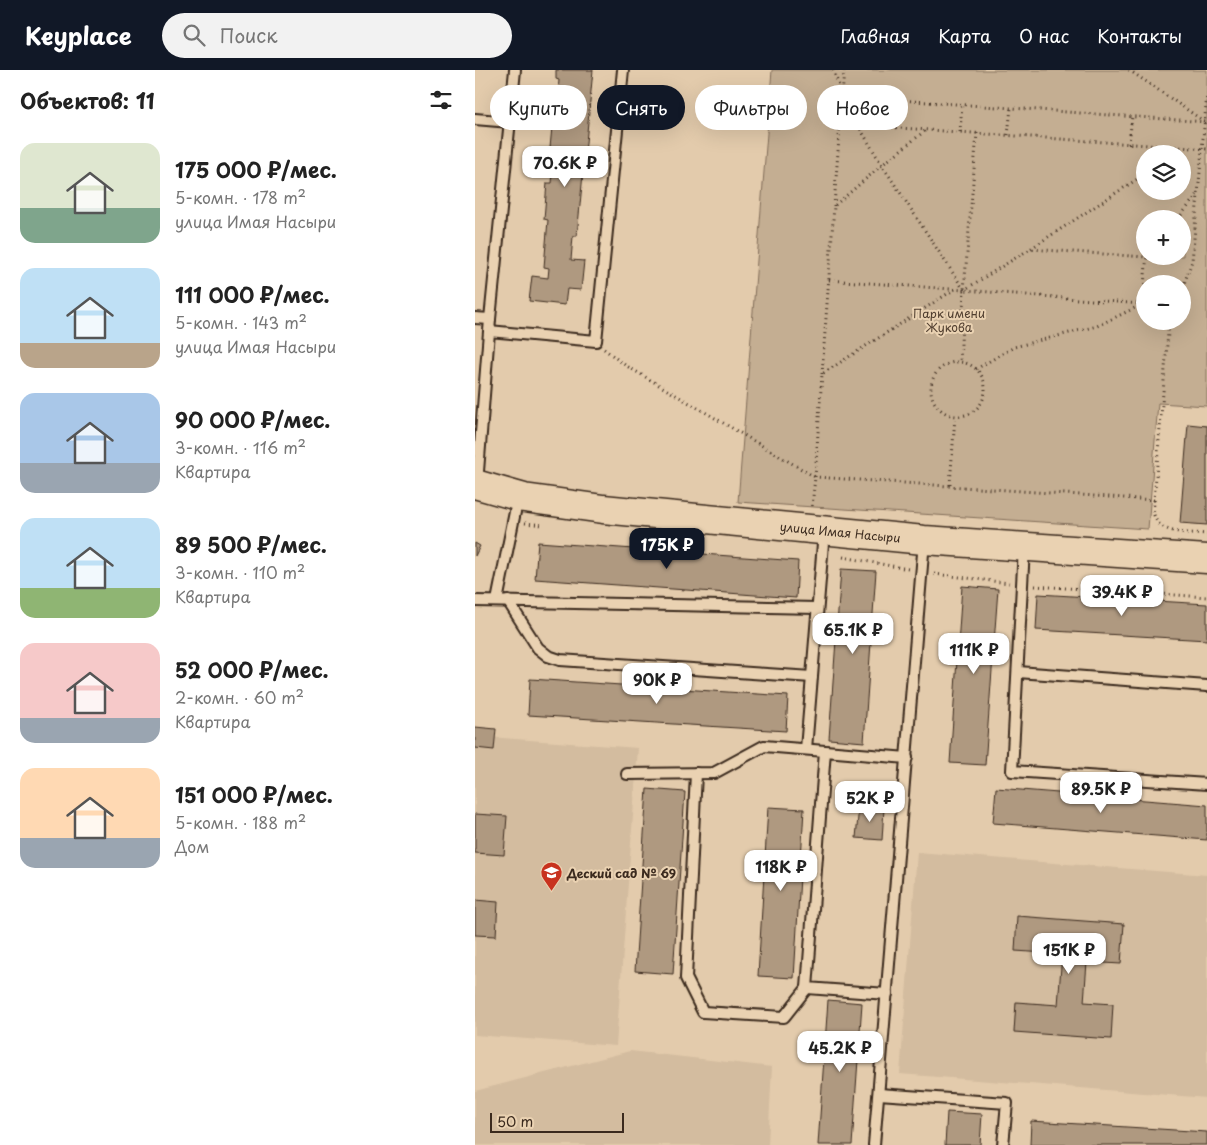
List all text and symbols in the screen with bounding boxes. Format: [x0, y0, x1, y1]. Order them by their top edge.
search box [162, 13, 512, 58]
text: Keyplace [25, 17, 132, 53]
icon: search [180, 21, 208, 49]
text: Поиск [220, 21, 277, 49]
text: Главная [841, 22, 910, 49]
text: Карта [938, 22, 991, 49]
text: О нас [1019, 22, 1069, 49]
text: Контакты [1097, 22, 1182, 49]
text: Объектов: 11 [20, 84, 155, 116]
chip: Купить [490, 85, 587, 130]
chip: Снять [597, 85, 685, 130]
chip: Фильтры [695, 85, 807, 130]
chip: Новое [817, 85, 908, 130]
icon: filters [427, 86, 455, 114]
map controls [1136, 145, 1191, 330]
button: layers [1136, 145, 1191, 200]
pin: 70.6K ₽ [519, 146, 611, 188]
text: 70.6K ₽ [533, 150, 597, 174]
text: 175 000 ₽/мес. [175, 153, 337, 185]
icon: home [60, 163, 120, 223]
text: 5-комн. · 178 m² [175, 185, 306, 209]
text: улица Имая Насыри [175, 209, 336, 233]
button: + [1136, 210, 1191, 265]
button: − [1136, 275, 1191, 330]
text: 111 000 ₽/мес. [175, 278, 330, 310]
icon: home [60, 288, 120, 348]
park label: Парк имени Жукова [913, 304, 985, 336]
text: 5-комн. · 143 m² [175, 310, 307, 334]
text: улица Имая Насыри [175, 334, 336, 358]
text: 90 000 ₽/мес. [175, 403, 330, 435]
icon: home [60, 413, 120, 473]
text: 3-комн. · 116 m² [175, 435, 306, 459]
text: Квартира [175, 459, 250, 483]
street label: улица Имая Насыри [779, 517, 901, 547]
text: 89 500 ₽/мес. [175, 528, 327, 560]
pin: 175K ₽ [626, 528, 708, 570]
text: 175K ₽ [640, 532, 694, 556]
icon: home [60, 538, 120, 598]
text: 3-комн. · 110 m² [175, 560, 305, 584]
pin: 39.4K ₽ [1076, 574, 1168, 617]
text: 39.4K ₽ [1091, 579, 1153, 603]
text: Квартира [175, 584, 250, 608]
pin: 65.1K ₽ [807, 612, 899, 655]
text: 65.1K ₽ [823, 617, 883, 641]
pin: 111K ₽ [933, 632, 1015, 675]
text: 111K ₽ [949, 637, 999, 661]
text: 52 000 ₽/мес. [175, 653, 329, 685]
pin: 90K ₽ [622, 662, 692, 705]
icon: home [60, 663, 120, 723]
text: 90K ₽ [633, 667, 681, 691]
text: 2-комн. · 60 m² [175, 685, 304, 709]
text: Квартира [175, 709, 250, 733]
pin: 89.5K ₽ [1055, 772, 1147, 814]
text: 89.5K ₽ [1071, 776, 1131, 800]
text: 151 000 ₽/мес. [175, 778, 333, 810]
pin: 52K ₽ [835, 780, 905, 823]
text: 52K ₽ [846, 785, 894, 809]
icon: home [60, 788, 120, 848]
text: 5-комн. · 188 m² [175, 810, 306, 834]
text: Дом [175, 834, 209, 858]
pin: 118K ₽ [740, 850, 822, 892]
text: 118K ₽ [755, 854, 807, 878]
school or university icon: Деский сад № 69 [539, 861, 563, 892]
place label: Деский сад № 69 [566, 864, 676, 882]
pin: 151K ₽ [1028, 932, 1110, 975]
text: 151K ₽ [1043, 937, 1095, 961]
pin: 45.2K ₽ [794, 1030, 886, 1073]
text: 45.2K ₽ [808, 1035, 872, 1059]
scale bar [490, 1110, 624, 1133]
text: 50 m [497, 1111, 533, 1132]

